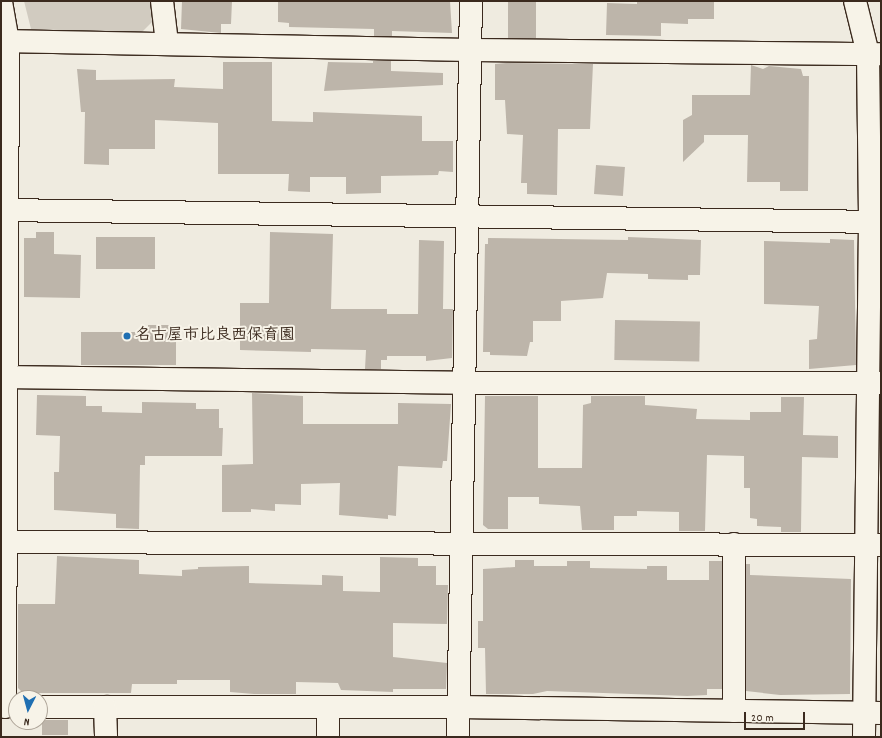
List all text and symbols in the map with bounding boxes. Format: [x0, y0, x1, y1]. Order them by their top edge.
place label: 名古屋市比良西保育園 [135, 326, 295, 346]
marker: 名古屋市比良西保育園 [122, 331, 132, 341]
north arrow [8, 690, 48, 730]
scale bar [746, 704, 807, 730]
text: 20 m [751, 710, 774, 727]
text: N [23, 713, 30, 729]

